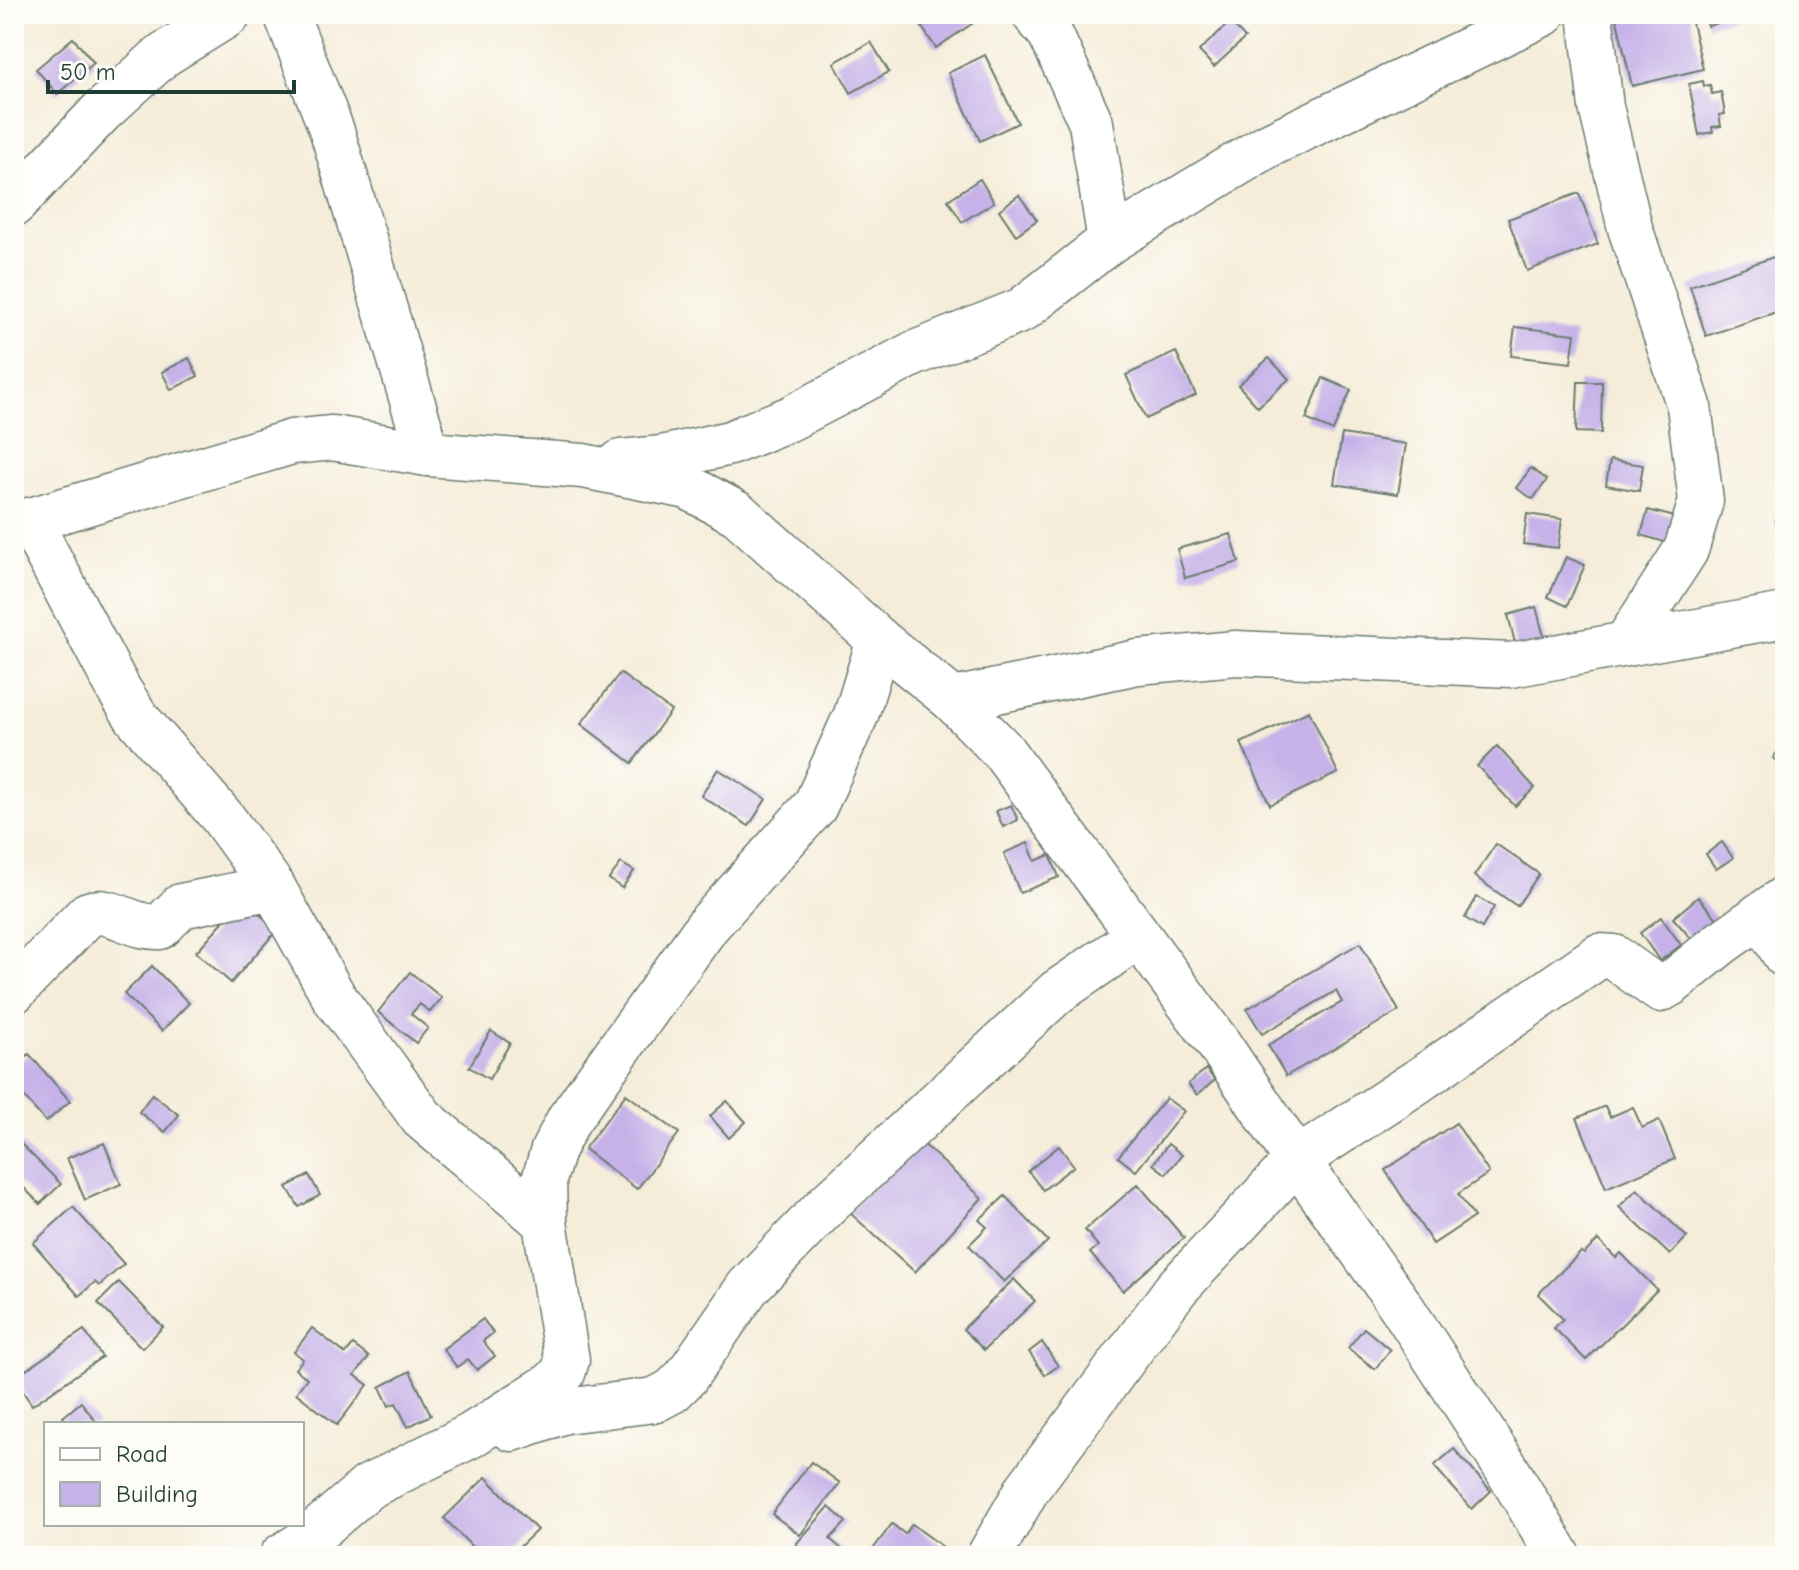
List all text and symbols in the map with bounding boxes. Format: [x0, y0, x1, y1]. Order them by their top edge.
scale bar [48, 44, 294, 94]
text: 50 m [60, 58, 116, 86]
legend [44, 1422, 304, 1526]
text: Road [116, 1440, 168, 1468]
text: Building [116, 1480, 198, 1508]

